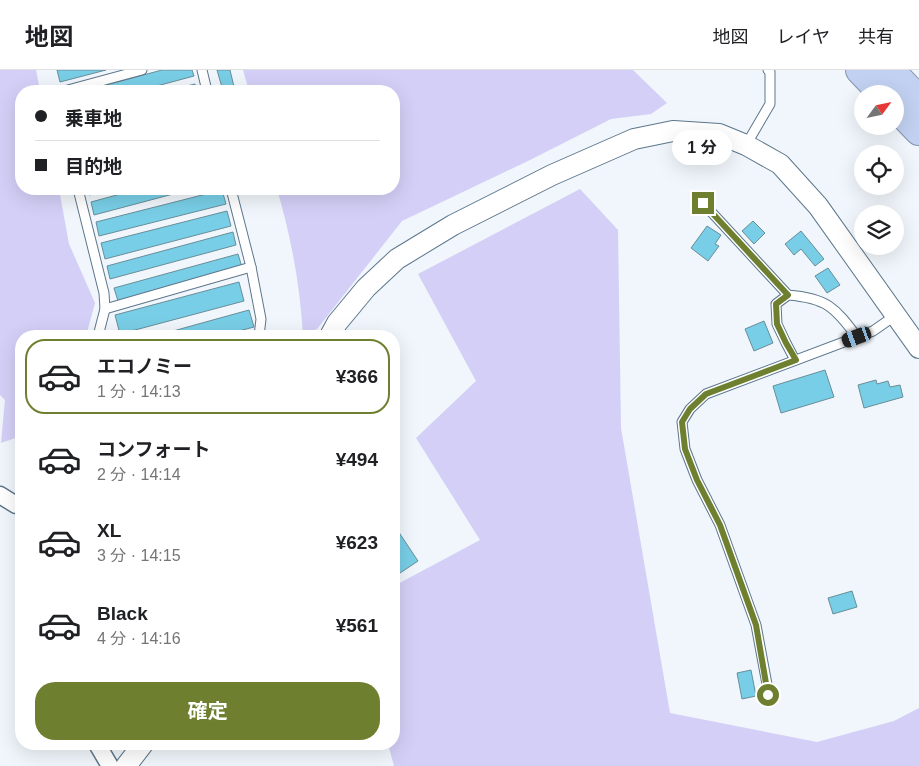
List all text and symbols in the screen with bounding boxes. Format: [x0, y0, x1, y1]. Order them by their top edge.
text: 地図 [25, 23, 73, 50]
text: 地図 [713, 27, 749, 47]
text: レイヤ [777, 27, 830, 47]
text: 共有 [858, 27, 894, 47]
north arrow [854, 85, 904, 135]
map controls [854, 85, 904, 255]
text: 乗車地 [65, 108, 122, 129]
callout: 1 分 [673, 131, 733, 166]
text: 1 分 [687, 139, 717, 156]
button: locate [854, 145, 904, 195]
text: 目的地 [65, 156, 122, 177]
route end [692, 192, 714, 214]
button: layers [854, 205, 904, 255]
car [840, 325, 873, 349]
icon: car [37, 354, 82, 399]
text: エコノミー [97, 356, 192, 377]
text: ¥366 [336, 366, 378, 387]
text: 1 分 · 14:13 [97, 383, 181, 400]
icon: car [37, 437, 82, 482]
text: コンフォート [97, 439, 210, 460]
text: ¥494 [336, 449, 378, 470]
text: 2 分 · 14:14 [97, 466, 181, 483]
icon: car [37, 520, 82, 565]
text: XL [97, 520, 121, 541]
text: ¥623 [336, 532, 378, 553]
text: 3 分 · 14:15 [97, 547, 181, 564]
icon: car [37, 603, 82, 648]
text: Black [97, 603, 148, 624]
text: ¥561 [336, 615, 378, 636]
text: 4 分 · 14:16 [97, 630, 181, 647]
button: 確定 [35, 682, 380, 740]
route start [757, 684, 779, 706]

